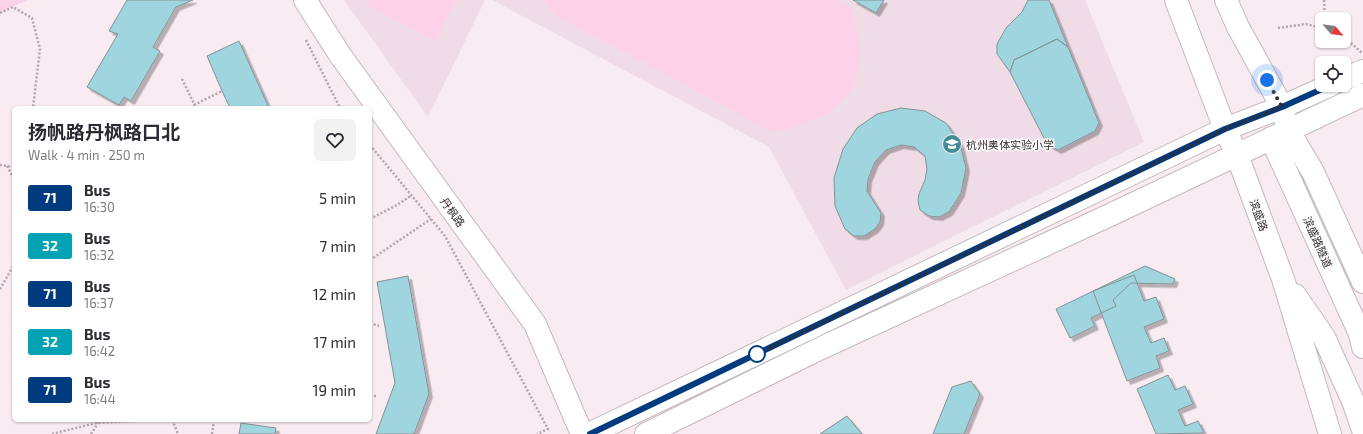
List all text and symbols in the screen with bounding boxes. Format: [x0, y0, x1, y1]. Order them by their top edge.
north arrow [1315, 12, 1351, 48]
map controls [1315, 12, 1351, 92]
button: locate [1315, 56, 1351, 92]
your location [1257, 70, 1277, 90]
button: heart [314, 119, 356, 161]
text: 扬帆路丹枫路口北 [28, 120, 180, 143]
school or university icon: 杭州奥体实验小学 [941, 133, 963, 155]
place label: 杭州奥体实验小学 [966, 138, 1054, 151]
text: Walk · 4 min · 250 m [28, 147, 145, 163]
text: Bus [84, 181, 110, 199]
text: 71 [43, 189, 57, 206]
text: 5 min [319, 189, 356, 207]
street label: 丹枫路 [438, 195, 468, 229]
street label: 滨盛路 [1247, 197, 1271, 233]
text: 16:30 [84, 199, 115, 215]
street label: 滨盛路隧道 [1301, 214, 1335, 270]
text: Bus [84, 229, 110, 247]
text: 32 [42, 237, 58, 254]
text: 7 min [319, 237, 356, 255]
text: 16:32 [84, 247, 114, 263]
text: Bus [84, 277, 110, 295]
text: 71 [43, 285, 57, 302]
text: 12 min [313, 285, 356, 303]
text: 16:37 [84, 295, 114, 311]
text: Bus [84, 325, 110, 343]
text: 32 [42, 333, 58, 350]
text: 17 min [313, 333, 356, 351]
text: 16:42 [84, 343, 115, 359]
unlabelled marker [748, 345, 766, 363]
text: Bus [84, 373, 110, 391]
text: 71 [43, 381, 57, 398]
text: 19 min [313, 381, 356, 399]
text: 16:44 [84, 391, 116, 407]

